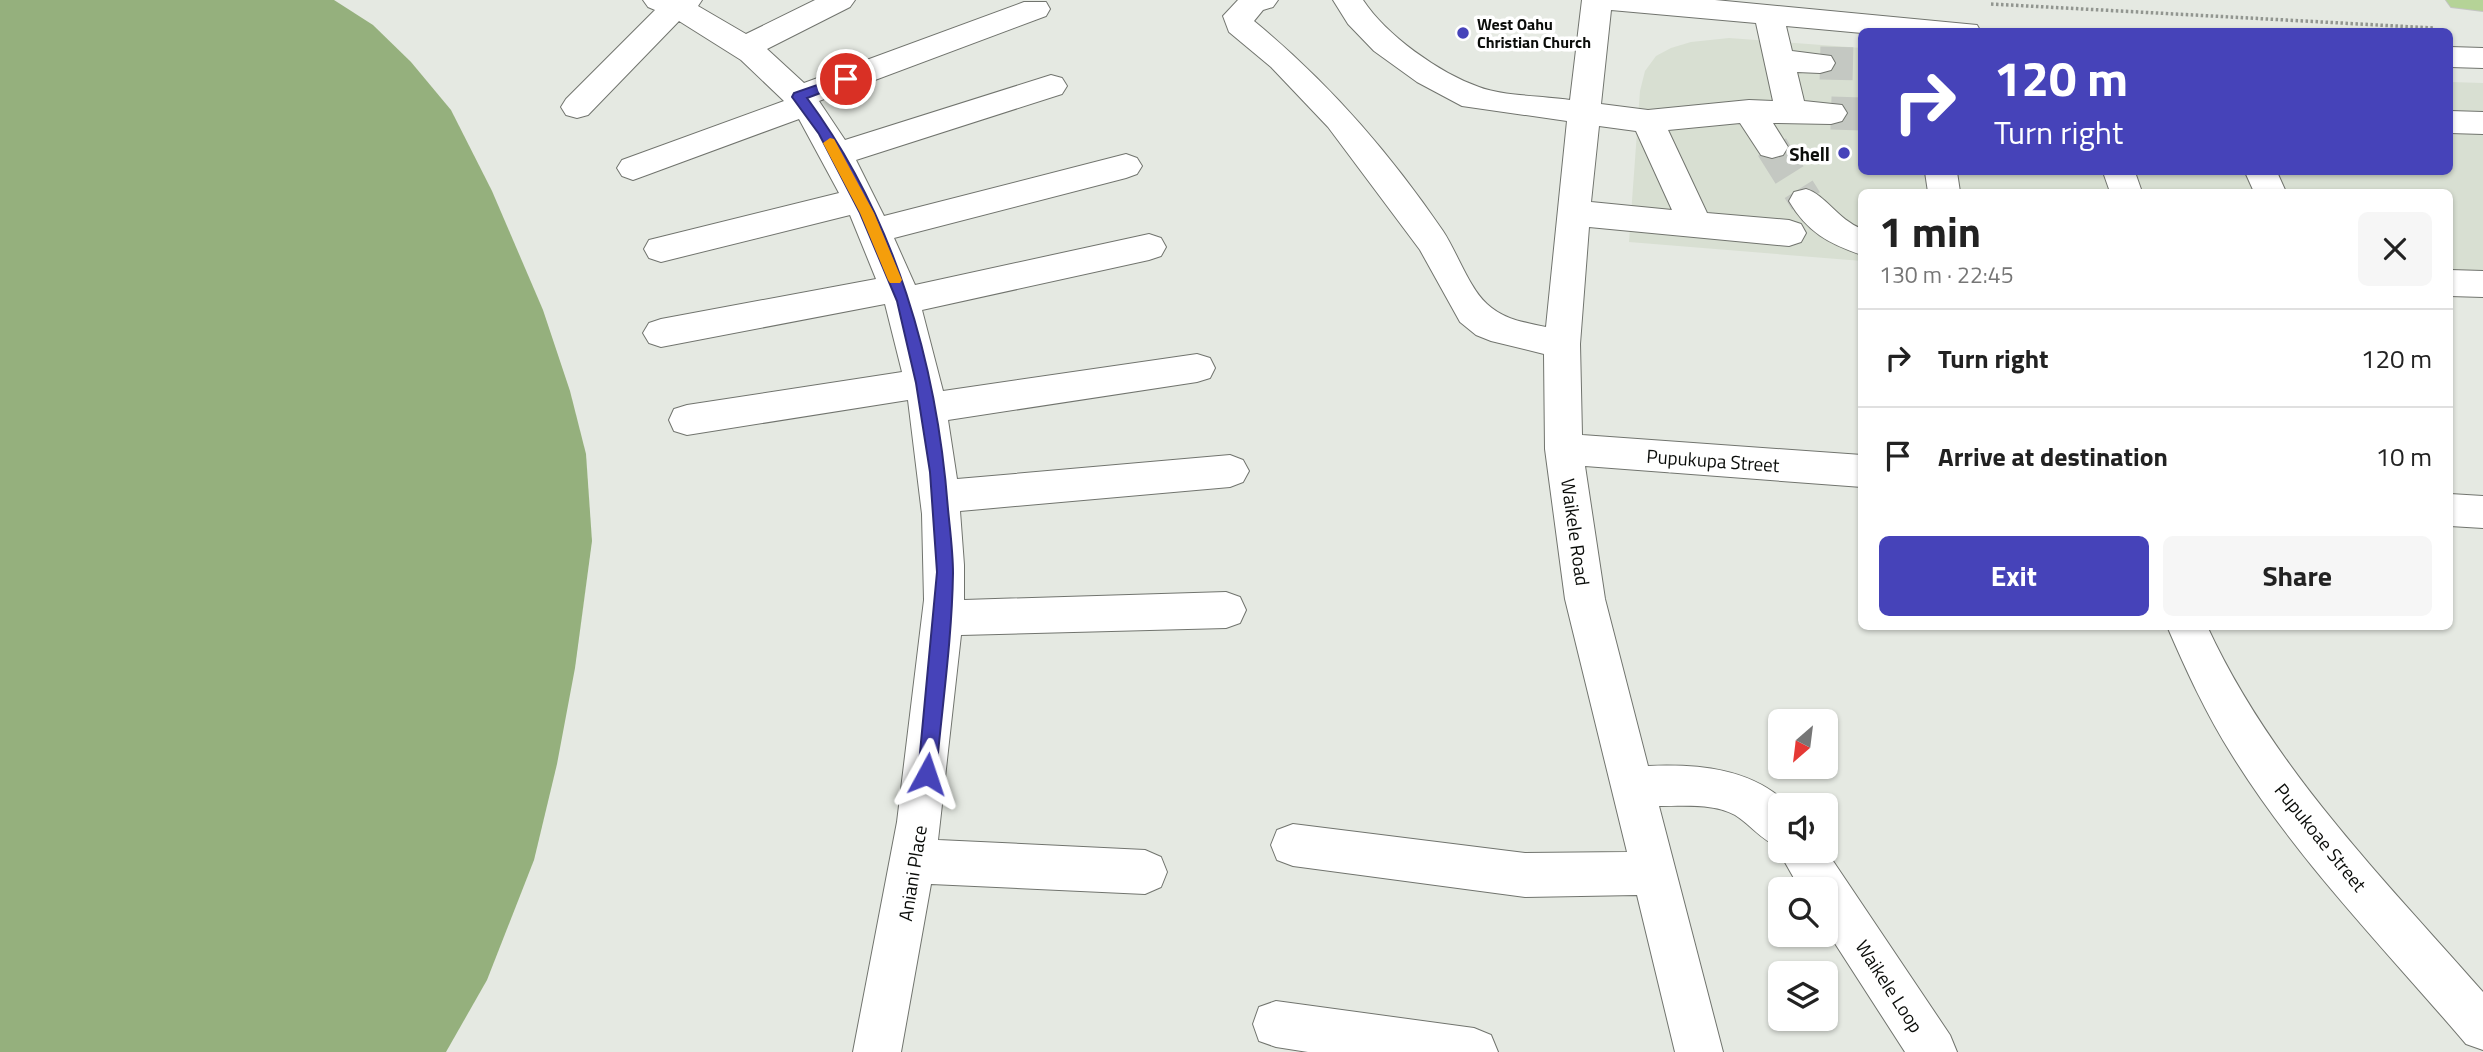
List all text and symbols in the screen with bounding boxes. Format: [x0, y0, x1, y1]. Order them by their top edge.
place label: West Oahu Christian Church [1477, 12, 1591, 54]
marker: West Oahu Christian Church [1455, 25, 1471, 41]
text: 120 m [1994, 40, 2128, 115]
pin [816, 49, 876, 109]
icon: right [1879, 56, 1970, 147]
icon: arrive [827, 60, 865, 98]
text: Turn right [1994, 108, 2123, 156]
place label: Shell [1789, 139, 1830, 168]
marker: Shell [1836, 145, 1852, 161]
text: 1 min [1879, 199, 1981, 263]
button: close [2358, 212, 2432, 286]
text: 130 m · 22:45 [1879, 257, 2014, 292]
icon: right [1879, 339, 1917, 377]
text: Turn right [1938, 339, 2049, 378]
text: 120 m [2361, 339, 2432, 378]
icon: arrive [1879, 437, 1917, 475]
text: Arrive at destination [1938, 437, 2168, 476]
text: 10 m [2375, 437, 2432, 476]
street label: Pupukupa Street [1645, 441, 1781, 479]
street label: Waikele Road [1554, 477, 1598, 587]
button: Exit [1879, 536, 2149, 616]
button: Share [2163, 536, 2432, 616]
north arrow [1768, 709, 1838, 779]
map controls [1768, 709, 1838, 1031]
position arrow [890, 737, 964, 811]
street label: Pupukoae Street [2268, 776, 2374, 898]
button: sound [1768, 793, 1838, 863]
street label: Aniani Place [890, 823, 934, 923]
button: search [1768, 877, 1838, 947]
street label: Waikele Loop [1849, 934, 1931, 1038]
button: layers [1768, 961, 1838, 1031]

